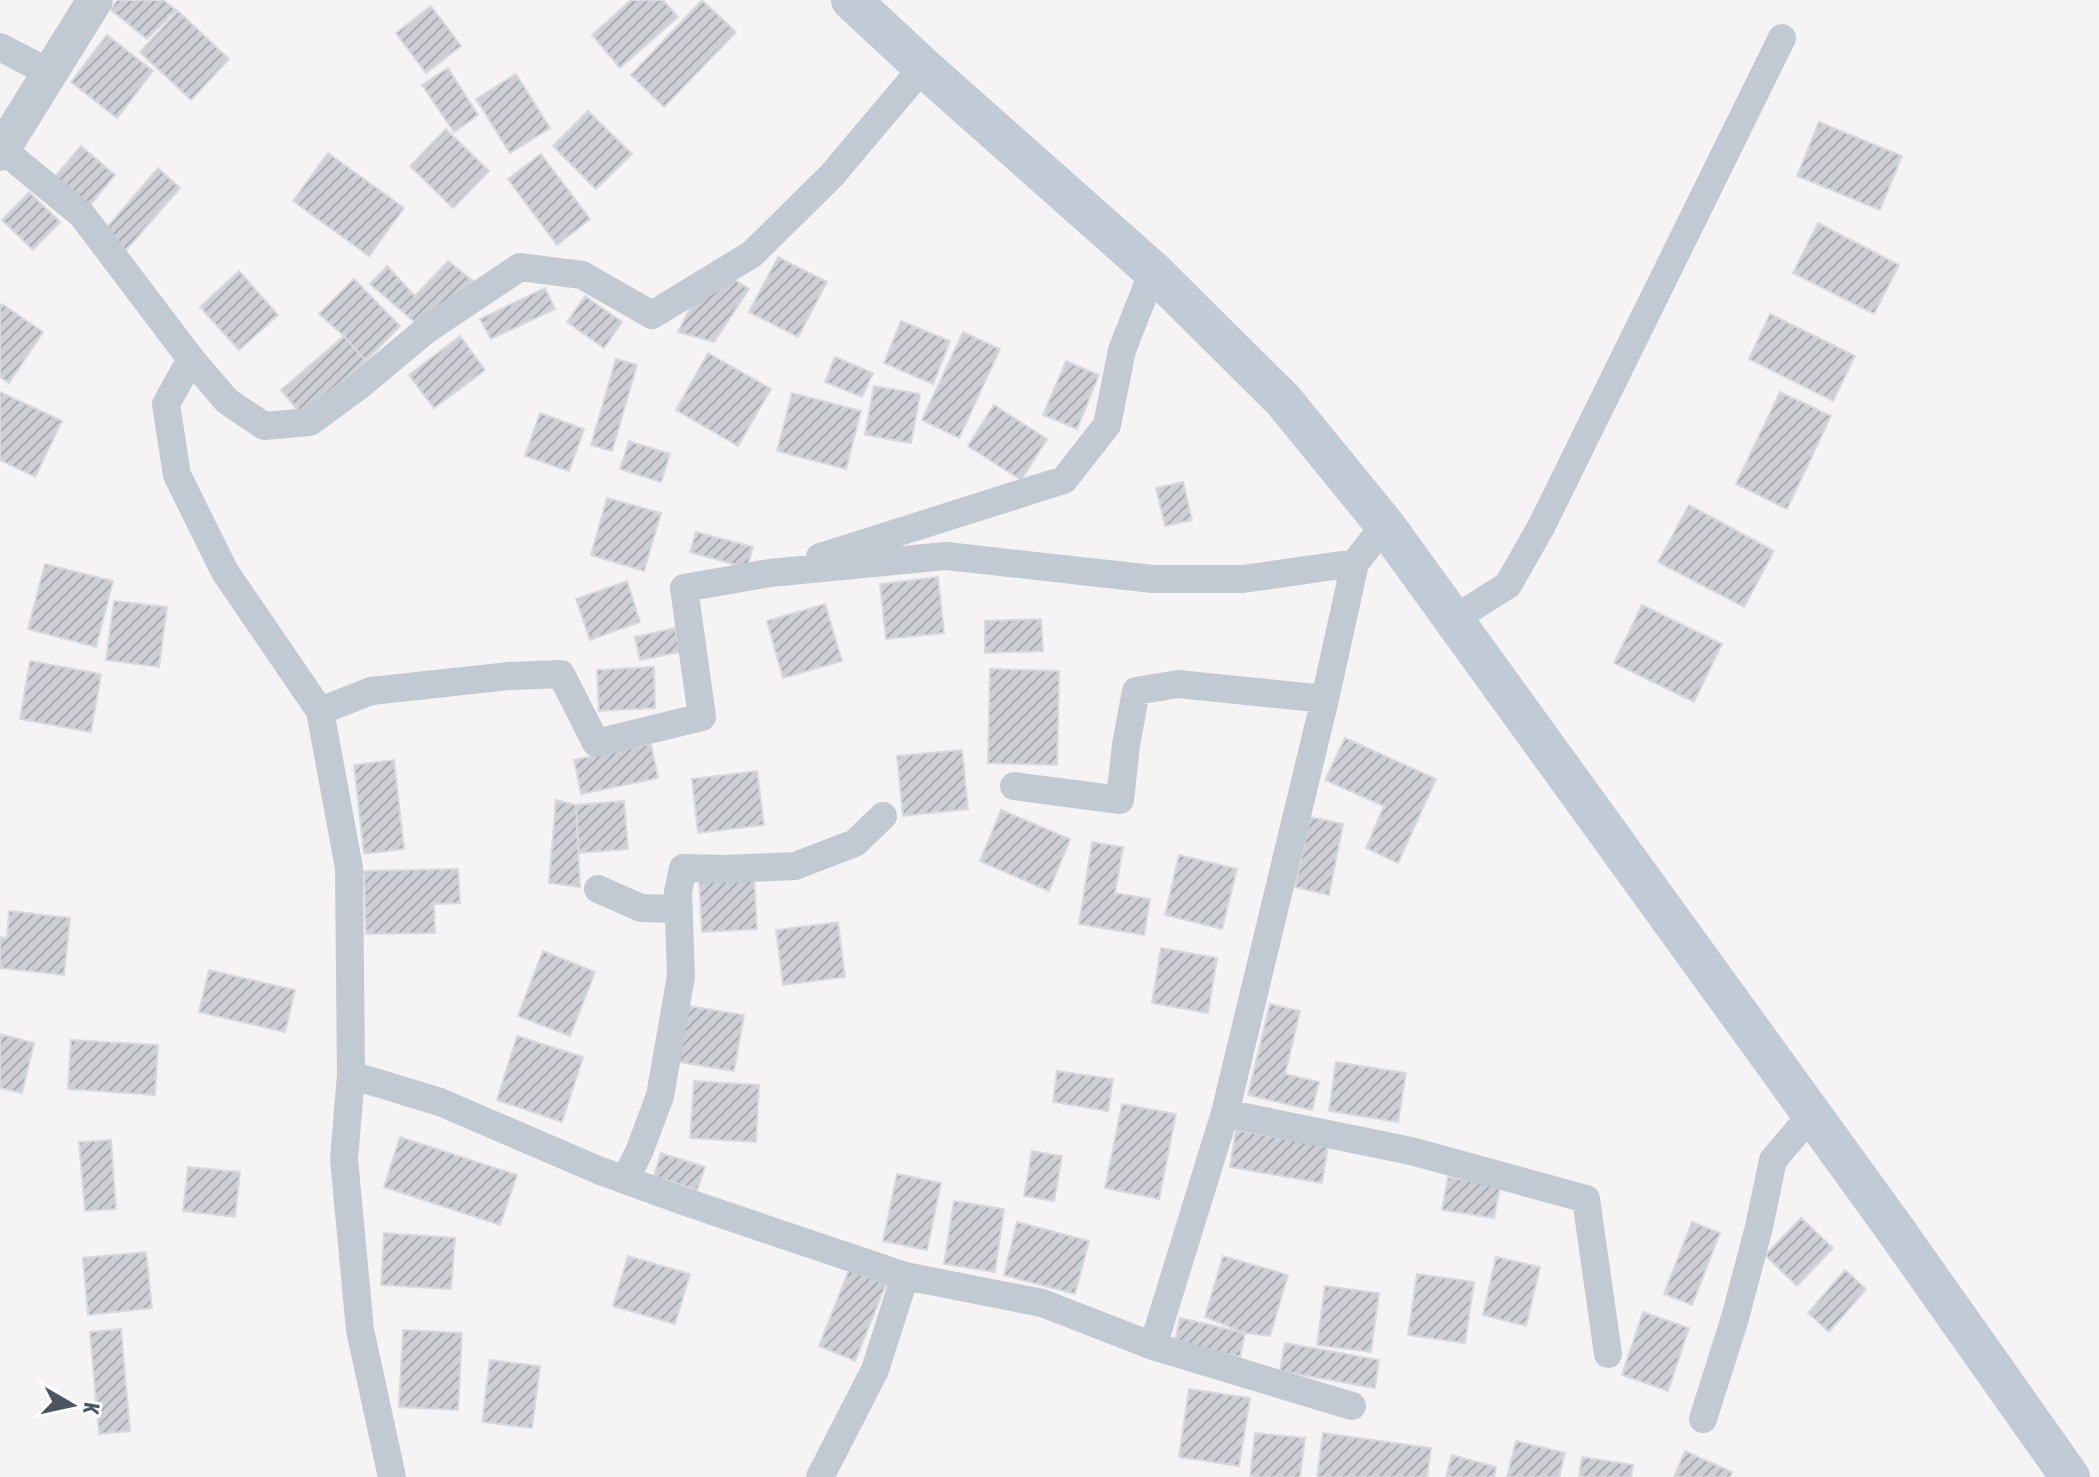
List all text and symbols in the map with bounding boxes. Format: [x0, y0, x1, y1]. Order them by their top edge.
north arrow [32, 1365, 112, 1445]
text: K [78, 1401, 105, 1416]

